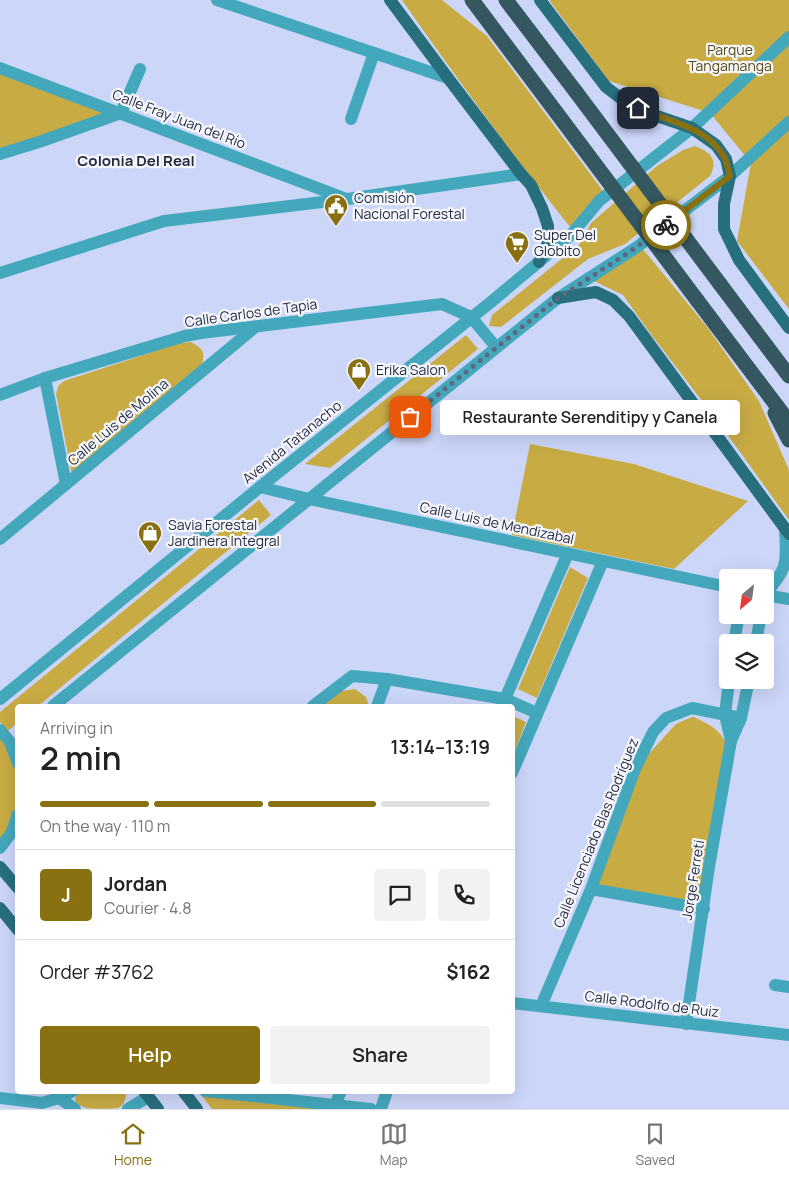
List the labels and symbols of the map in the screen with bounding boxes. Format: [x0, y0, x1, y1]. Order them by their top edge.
park label: Parque Tangamanga [688, 40, 772, 75]
street label: Calle Fray Juan del Río [110, 84, 249, 153]
pin [617, 87, 659, 129]
district label: Colonia Del Real [77, 150, 195, 171]
place label: Comisión Nacional Forestal [354, 188, 465, 223]
public building icon: Comisión Nacional Forestal [323, 193, 349, 227]
courier [641, 200, 691, 250]
place label: Super Del Globito [534, 225, 596, 260]
supermarket icon: Super Del Globito [504, 230, 530, 264]
street label: Calle Carlos de Tapia [183, 294, 318, 331]
shop icon: Erika Salon [346, 357, 372, 391]
place label: Erika Salon [376, 360, 446, 379]
street label: Calle Luis de Molina [63, 374, 172, 469]
street label: Avenida Tatanacho [238, 396, 345, 488]
pin [389, 396, 431, 438]
callout: Restaurante Serenditipy y Canela [440, 400, 740, 434]
street label: Calle Luis de Mendizabal [418, 497, 576, 548]
place label: Savia Forestal Jardinera Integral [168, 515, 280, 550]
shop icon: Savia Forestal Jardinera Integral [137, 520, 163, 554]
north arrow [719, 569, 774, 624]
street label: Calle Licenciado Blas Rodríguez [549, 735, 642, 931]
street label: Jorge Ferreti [677, 839, 708, 921]
street label: Calle Rodolfo de Ruiz [584, 986, 720, 1021]

